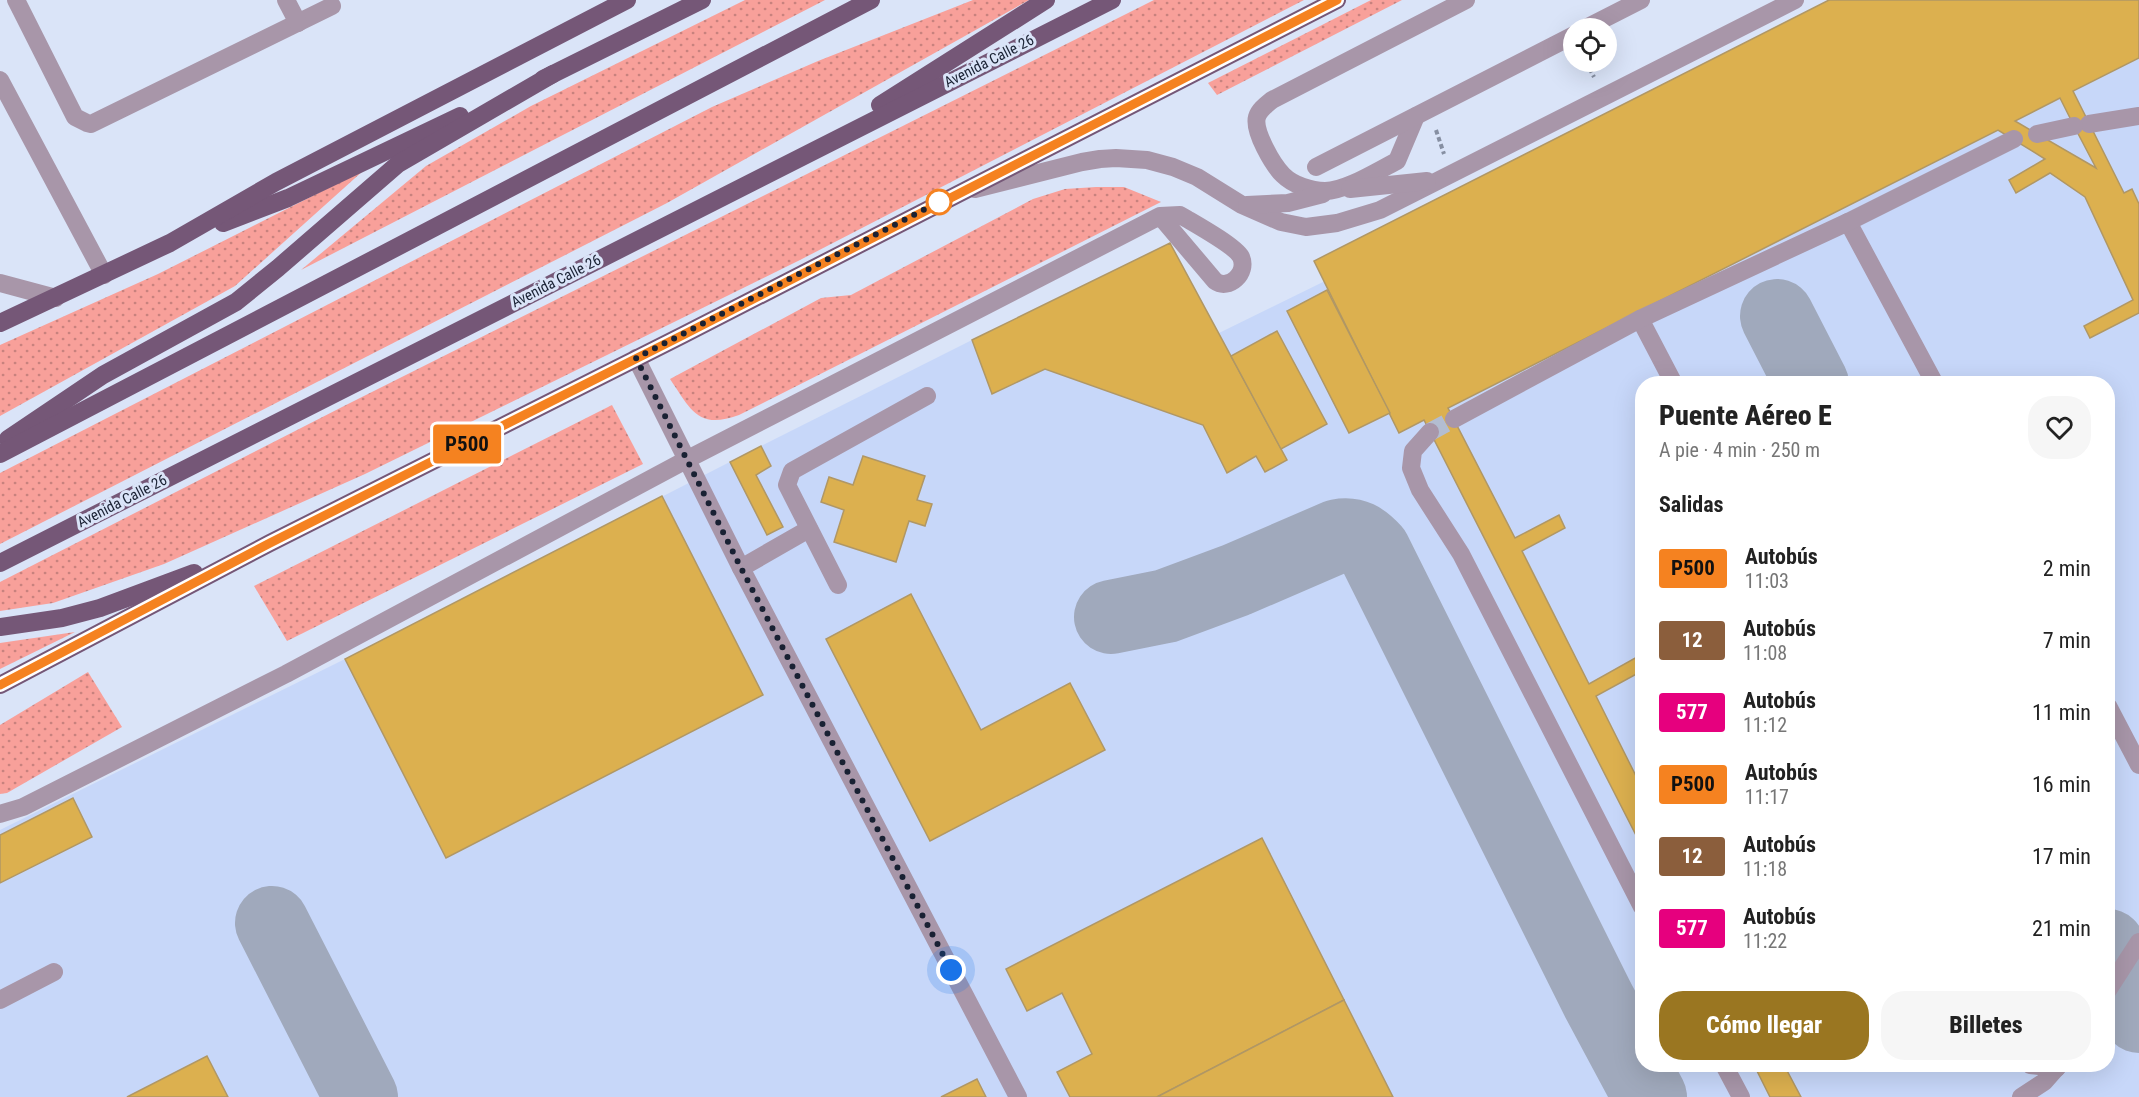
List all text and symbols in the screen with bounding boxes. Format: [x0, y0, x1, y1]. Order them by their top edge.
map controls [1563, 18, 1617, 72]
button: locate [1563, 18, 1617, 72]
street label: Avenida Calle 26 [941, 31, 1037, 91]
unlabelled marker [926, 189, 952, 215]
street label: Avenida Calle 26 [508, 251, 604, 311]
button: heart [2028, 396, 2091, 459]
text: Puente Aéreo E [1659, 399, 1832, 432]
line badge: P500 [425, 424, 509, 464]
text: P500 [445, 432, 489, 456]
text: A pie · 4 min · 250 m [1659, 438, 1820, 462]
street label: Avenida Calle 26 [74, 471, 170, 531]
text: Salidas [1659, 492, 1724, 517]
text: Autobús [1745, 544, 1818, 569]
text: P500 [1671, 556, 1715, 580]
text: 2 min [2043, 556, 2091, 581]
text: 11:03 [1745, 569, 1789, 593]
text: Autobús [1743, 616, 1816, 641]
text: 12 [1681, 628, 1703, 652]
text: 7 min [2043, 628, 2091, 653]
text: 11:08 [1743, 641, 1787, 665]
text: Autobús [1743, 688, 1816, 713]
text: 577 [1676, 700, 1708, 724]
text: 11 min [2032, 700, 2091, 725]
text: 11:12 [1743, 713, 1787, 737]
text: Autobús [1745, 760, 1818, 785]
text: P500 [1671, 772, 1715, 796]
text: 16 min [2032, 772, 2091, 797]
text: 11:17 [1745, 785, 1789, 809]
text: Autobús [1743, 832, 1816, 857]
text: 12 [1681, 844, 1703, 868]
text: 17 min [2032, 844, 2091, 869]
text: 11:18 [1743, 857, 1787, 881]
text: Autobús [1743, 904, 1816, 929]
text: 577 [1676, 916, 1708, 940]
text: 21 min [2032, 916, 2091, 941]
text: 11:22 [1743, 929, 1787, 953]
your location [936, 955, 966, 985]
button: Cómo llegar [1659, 991, 1869, 1060]
button: Billetes [1881, 991, 2091, 1060]

